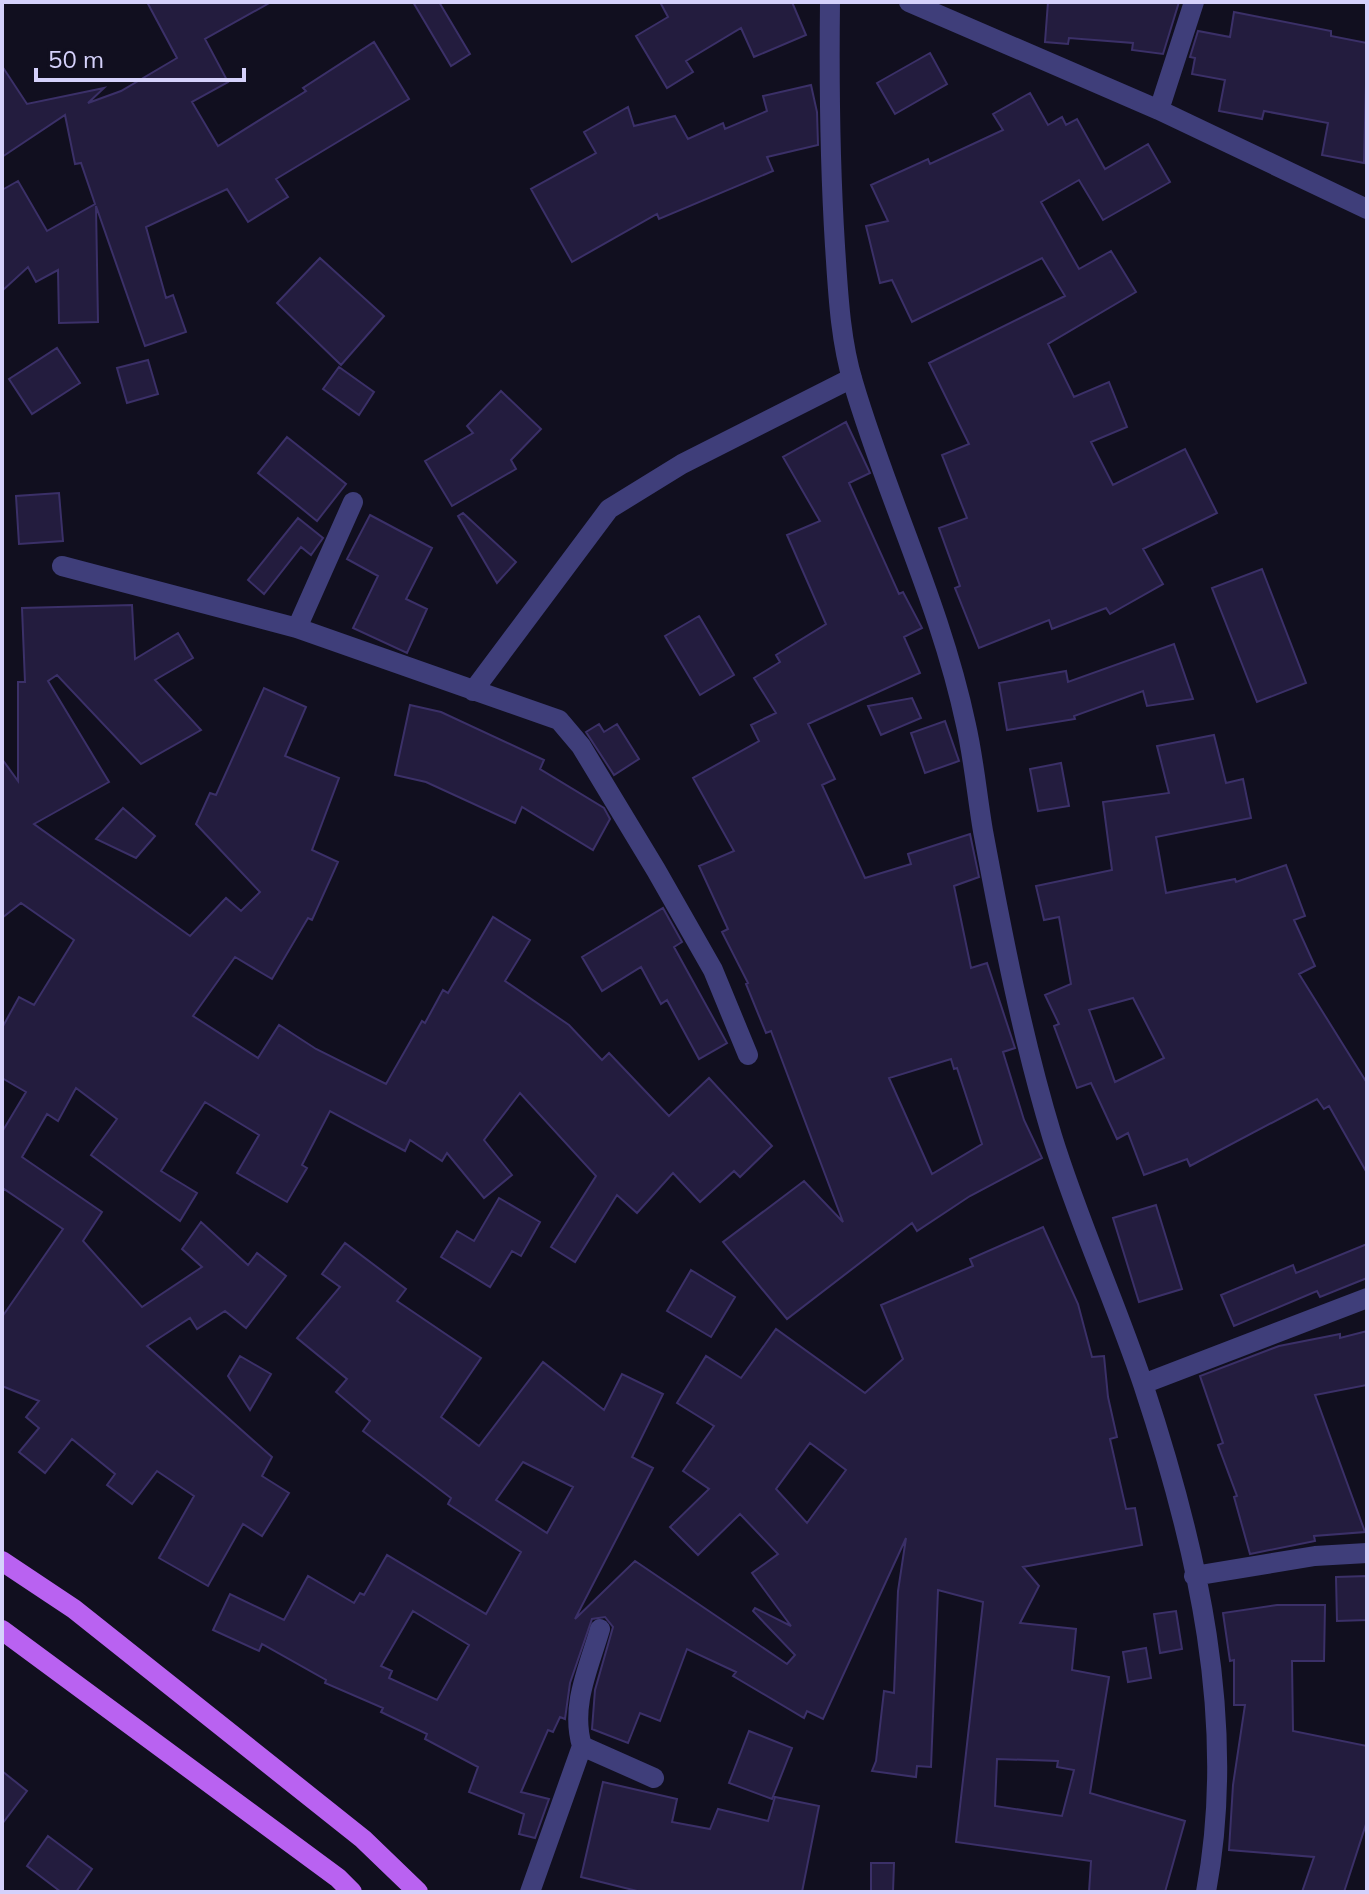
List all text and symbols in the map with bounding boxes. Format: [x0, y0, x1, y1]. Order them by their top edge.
scale bar [36, 32, 244, 82]
text: 50 m [48, 44, 104, 74]

